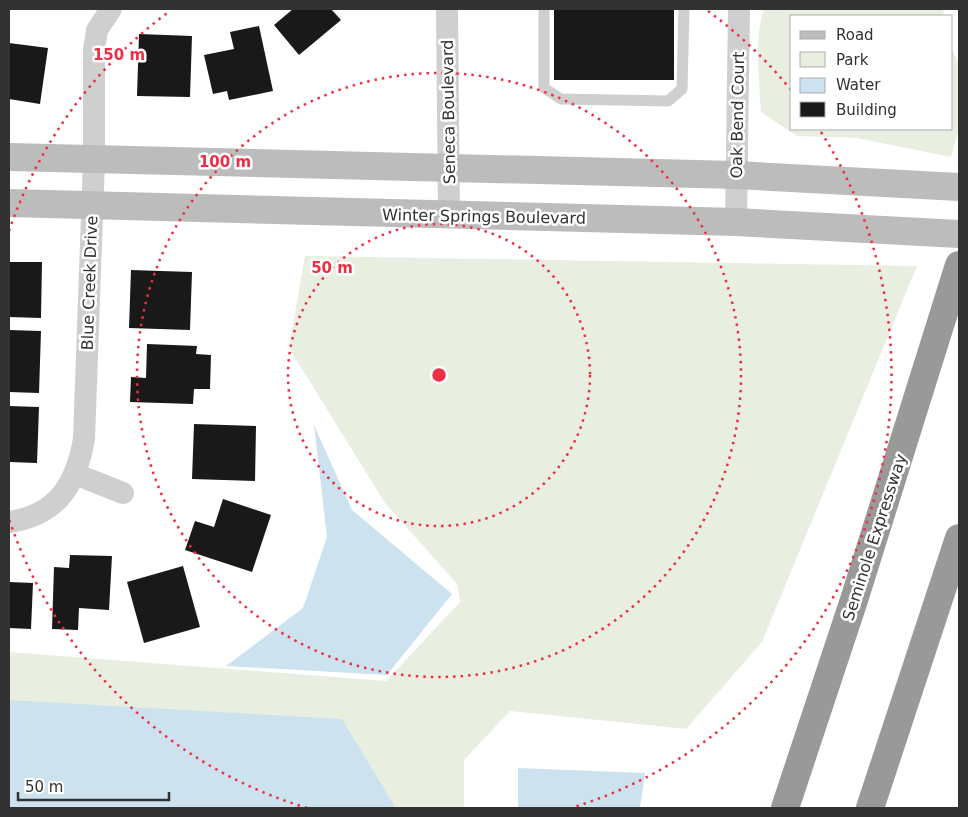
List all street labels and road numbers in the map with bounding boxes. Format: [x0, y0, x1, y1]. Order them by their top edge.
street label: Seneca Boulevard [438, 40, 459, 184]
street label: Oak Bend Court [727, 51, 748, 179]
street label: Winter Springs Boulevard [382, 205, 586, 228]
street label: Blue Creek Drive [78, 215, 101, 351]
street label: Seminole Expressway [839, 451, 910, 623]

